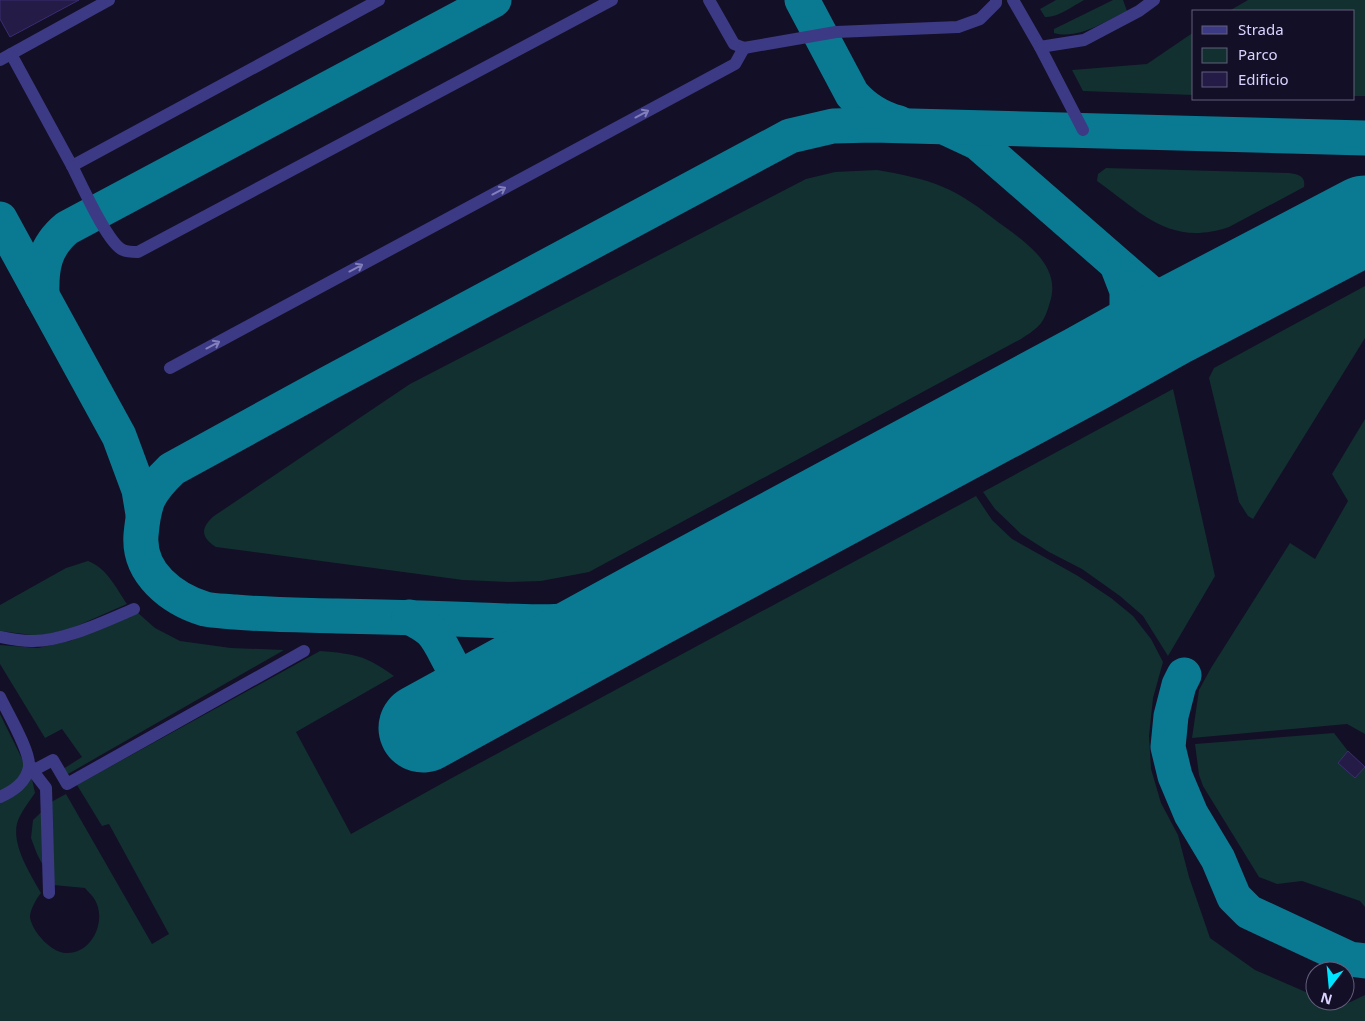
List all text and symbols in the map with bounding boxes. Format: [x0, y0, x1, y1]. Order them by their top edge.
legend [1192, 10, 1355, 100]
text: Strada [1238, 19, 1284, 39]
text: Parco [1238, 44, 1278, 64]
text: Edificio [1238, 69, 1289, 89]
one-way arrow [635, 109, 650, 119]
one-way arrow [491, 186, 506, 195]
one-way arrow [348, 263, 363, 272]
one-way arrow [205, 340, 220, 349]
north arrow [1305, 961, 1355, 1011]
text: N [1318, 988, 1334, 1010]

